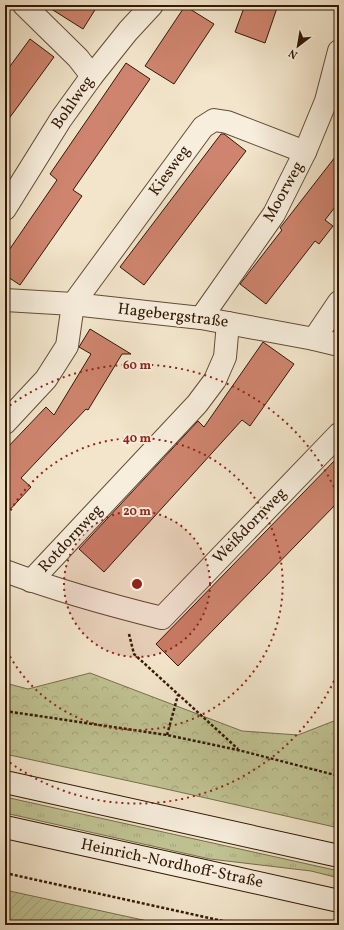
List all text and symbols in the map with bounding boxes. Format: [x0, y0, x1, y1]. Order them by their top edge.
north arrow [278, 26, 318, 66]
text: N [286, 45, 301, 62]
street label: Bohlweg [47, 72, 99, 134]
street label: Kiesweg [144, 141, 196, 201]
street label: Moorweg [258, 158, 310, 226]
street label: Hagebergstraße [116, 298, 230, 334]
text: 60 m [123, 358, 151, 374]
text: 40 m [123, 431, 152, 447]
street label: Weißdornweg [208, 483, 292, 569]
street label: Rotdornweg [34, 500, 108, 578]
text: 20 m [123, 504, 151, 520]
centre of rings [130, 577, 144, 591]
street label: Heinrich-Nordhoff-Straße [79, 834, 265, 894]

